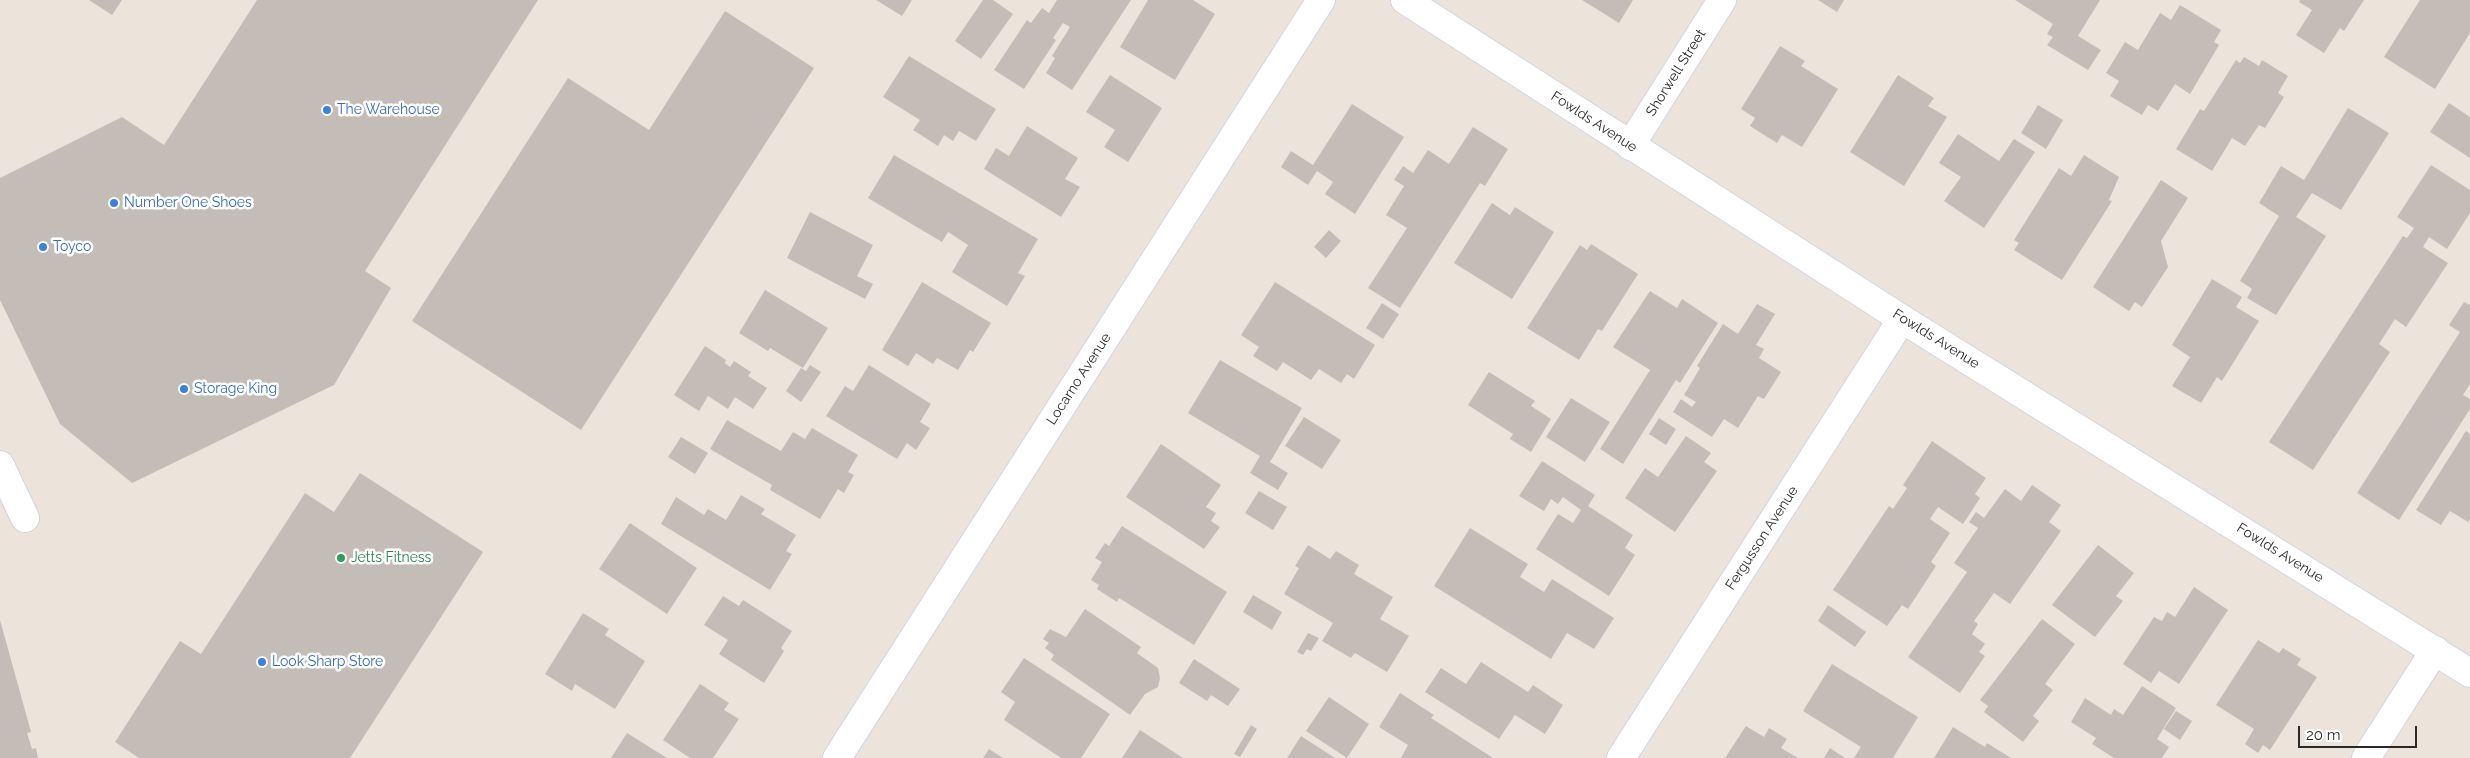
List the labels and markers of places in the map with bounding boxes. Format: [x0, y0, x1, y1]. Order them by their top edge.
place label: The Warehouse [337, 102, 440, 118]
marker: The Warehouse [321, 104, 333, 116]
place label: Number One Shoes [124, 195, 252, 211]
marker: Number One Shoes [108, 197, 120, 209]
place label: Toyco [53, 239, 91, 255]
marker: Toyco [37, 241, 49, 253]
place label: Storage King [194, 381, 277, 397]
marker: Storage King [178, 383, 190, 395]
place label: Jetts Fitness [351, 550, 431, 566]
marker: Jetts Fitness [335, 552, 347, 564]
place label: Look Sharp Store [272, 654, 383, 670]
marker: Look Sharp Store [256, 656, 268, 668]

